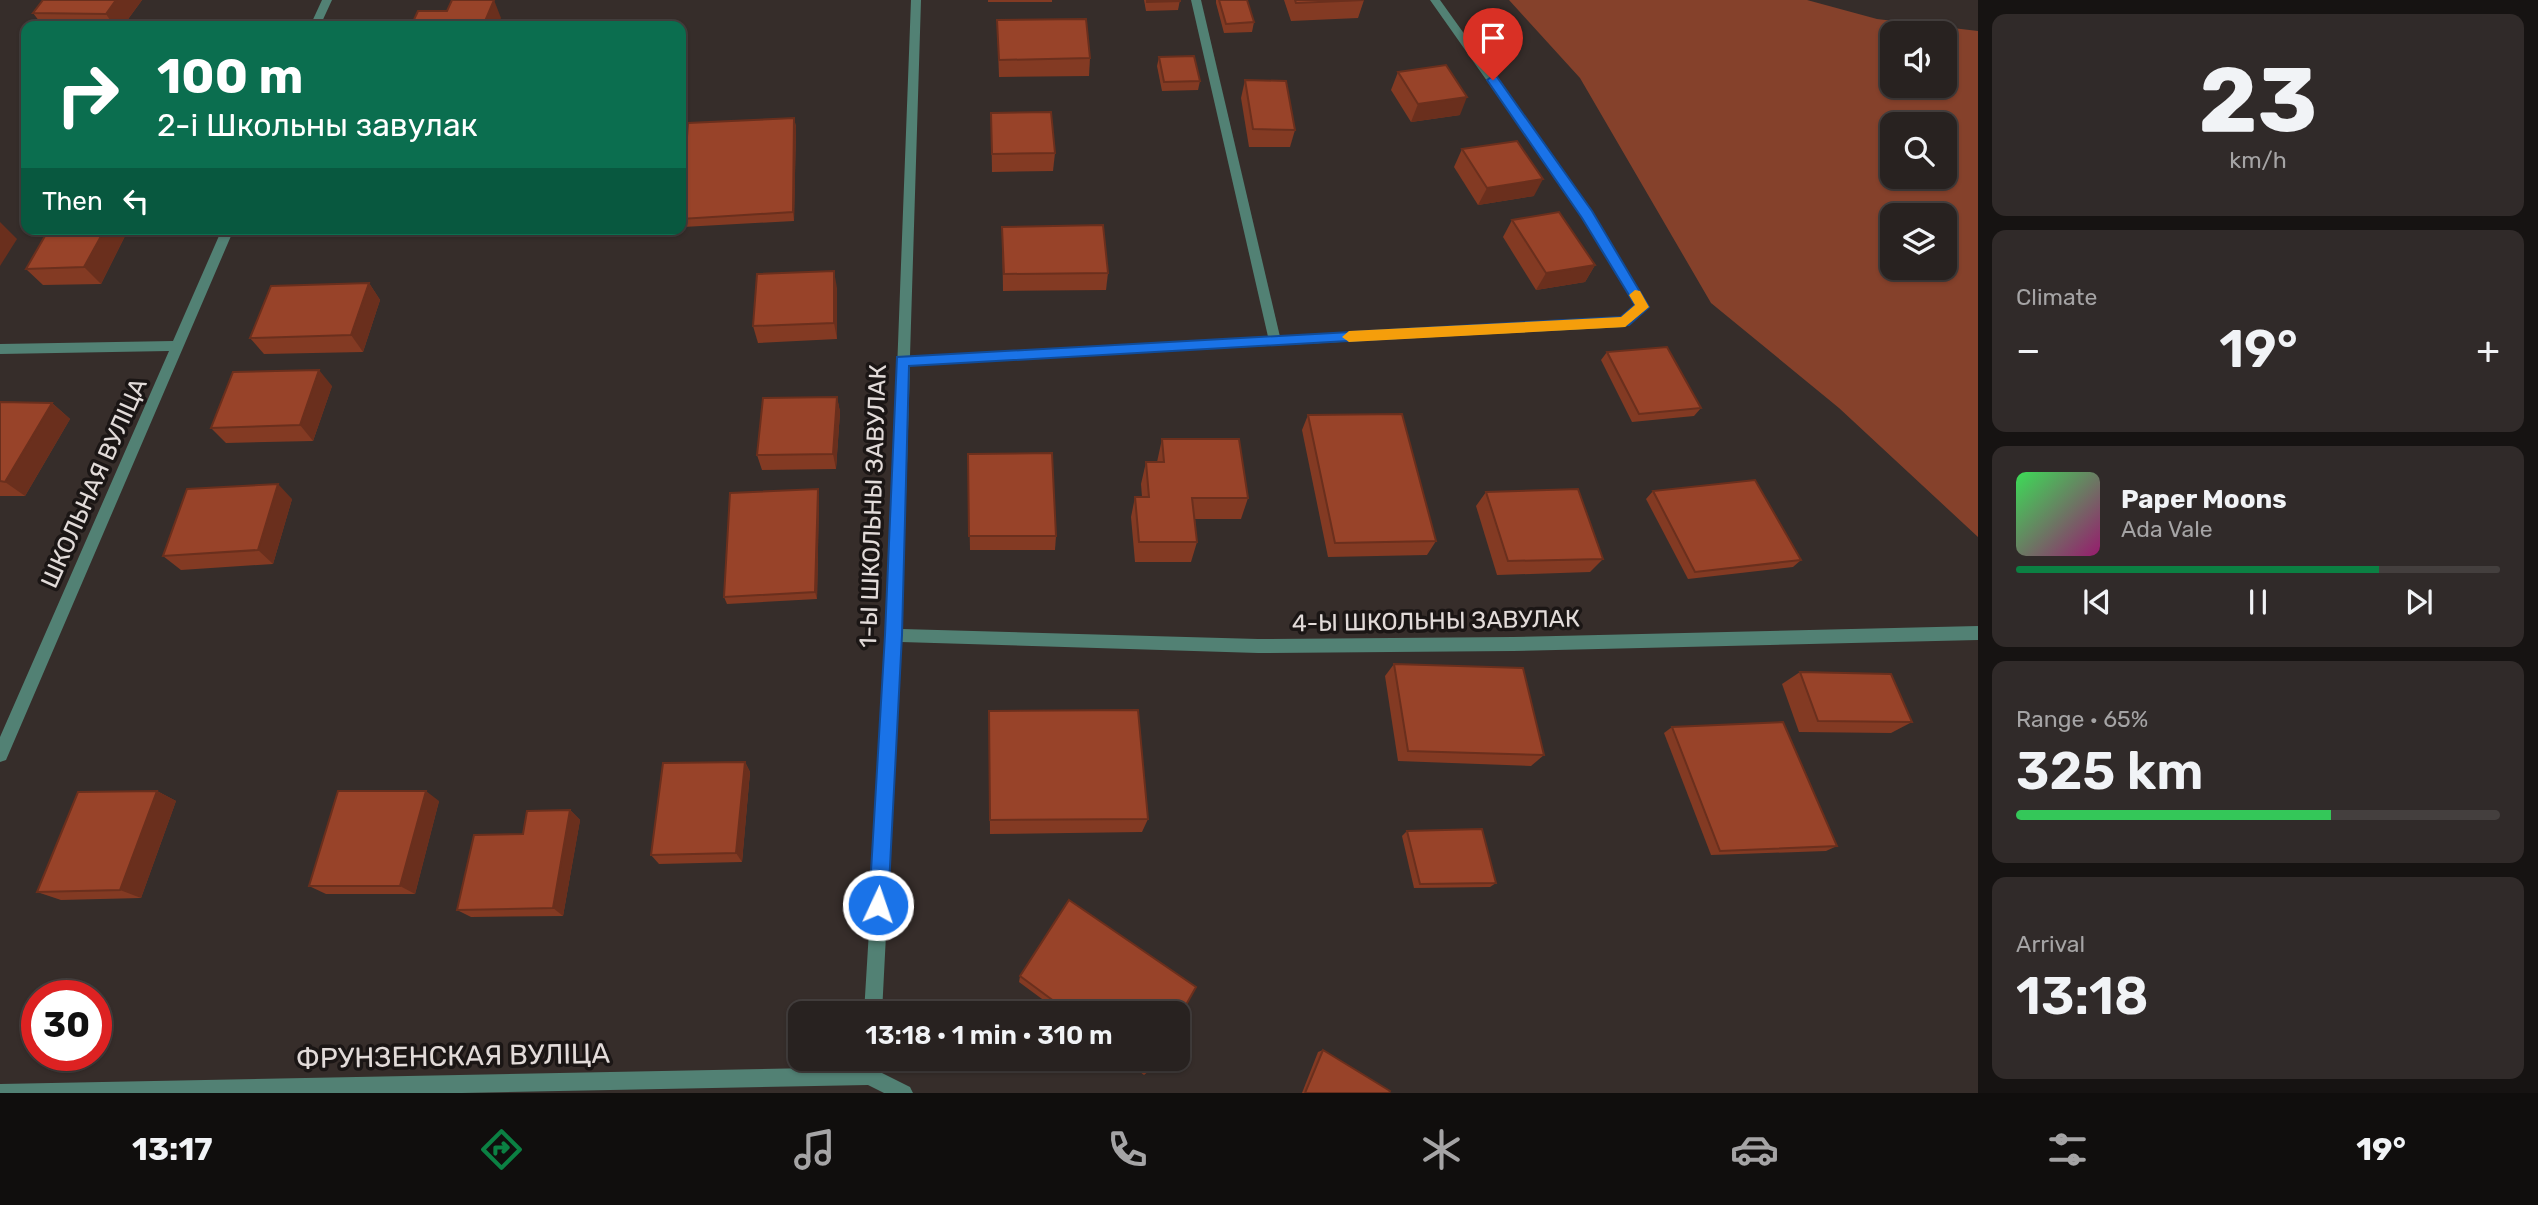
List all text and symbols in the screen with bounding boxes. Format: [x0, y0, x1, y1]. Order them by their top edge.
pin [1463, 8, 1523, 80]
icon: arrive [1474, 19, 1512, 57]
map controls [1880, 21, 1957, 280]
button: sound [1880, 21, 1957, 98]
text: 23 [2198, 46, 2318, 154]
text: 100 m [157, 47, 303, 105]
icon: right [42, 49, 133, 140]
text: 2-і Школьны завулак [157, 106, 478, 144]
button: search [1880, 112, 1957, 189]
text: km/h [2229, 146, 2287, 174]
icon: left [117, 182, 155, 220]
text: Then [42, 186, 103, 217]
button: layers [1880, 203, 1957, 280]
text: Climate [2016, 283, 2097, 311]
text: 19° [2219, 318, 2298, 380]
text: − [2016, 327, 2041, 373]
text: + [2476, 327, 2500, 373]
street label: 1-Ы ШКОЛЬНЫ ЗАВУЛАК [854, 364, 892, 648]
street label: ШКОЛЬНАЯ ВУЛІЦА [35, 374, 153, 592]
text: Paper Moons [2121, 484, 2287, 515]
text: Ada Vale [2121, 515, 2213, 543]
icon: previous [2078, 583, 2116, 621]
icon: pause [2239, 583, 2277, 621]
icon: next [2400, 583, 2438, 621]
street label: 4-Ы ШКОЛЬНЫ ЗАВУЛАК [1292, 604, 1580, 638]
text: Range · 65% [2016, 705, 2148, 733]
text: 325 km [2016, 740, 2204, 802]
position arrow [841, 868, 915, 942]
text: Arrival [2016, 930, 2085, 958]
text: 13:18 [2016, 965, 2149, 1027]
speed limit sign: 30 [21, 980, 112, 1071]
text: 13:18 · 1 min · 310 m [865, 1020, 1113, 1051]
street label: ФРУНЗЕНСКАЯ ВУЛІЦА [296, 1037, 611, 1075]
icon: directions [477, 1125, 526, 1174]
icon: music [790, 1125, 839, 1174]
icon: phone [1103, 1125, 1152, 1174]
icon: climate [1417, 1125, 1466, 1174]
icon: car [1730, 1125, 1779, 1174]
icon: filters [2043, 1125, 2092, 1174]
text: 13:17 [132, 1130, 213, 1168]
text: 19° [2356, 1130, 2406, 1168]

